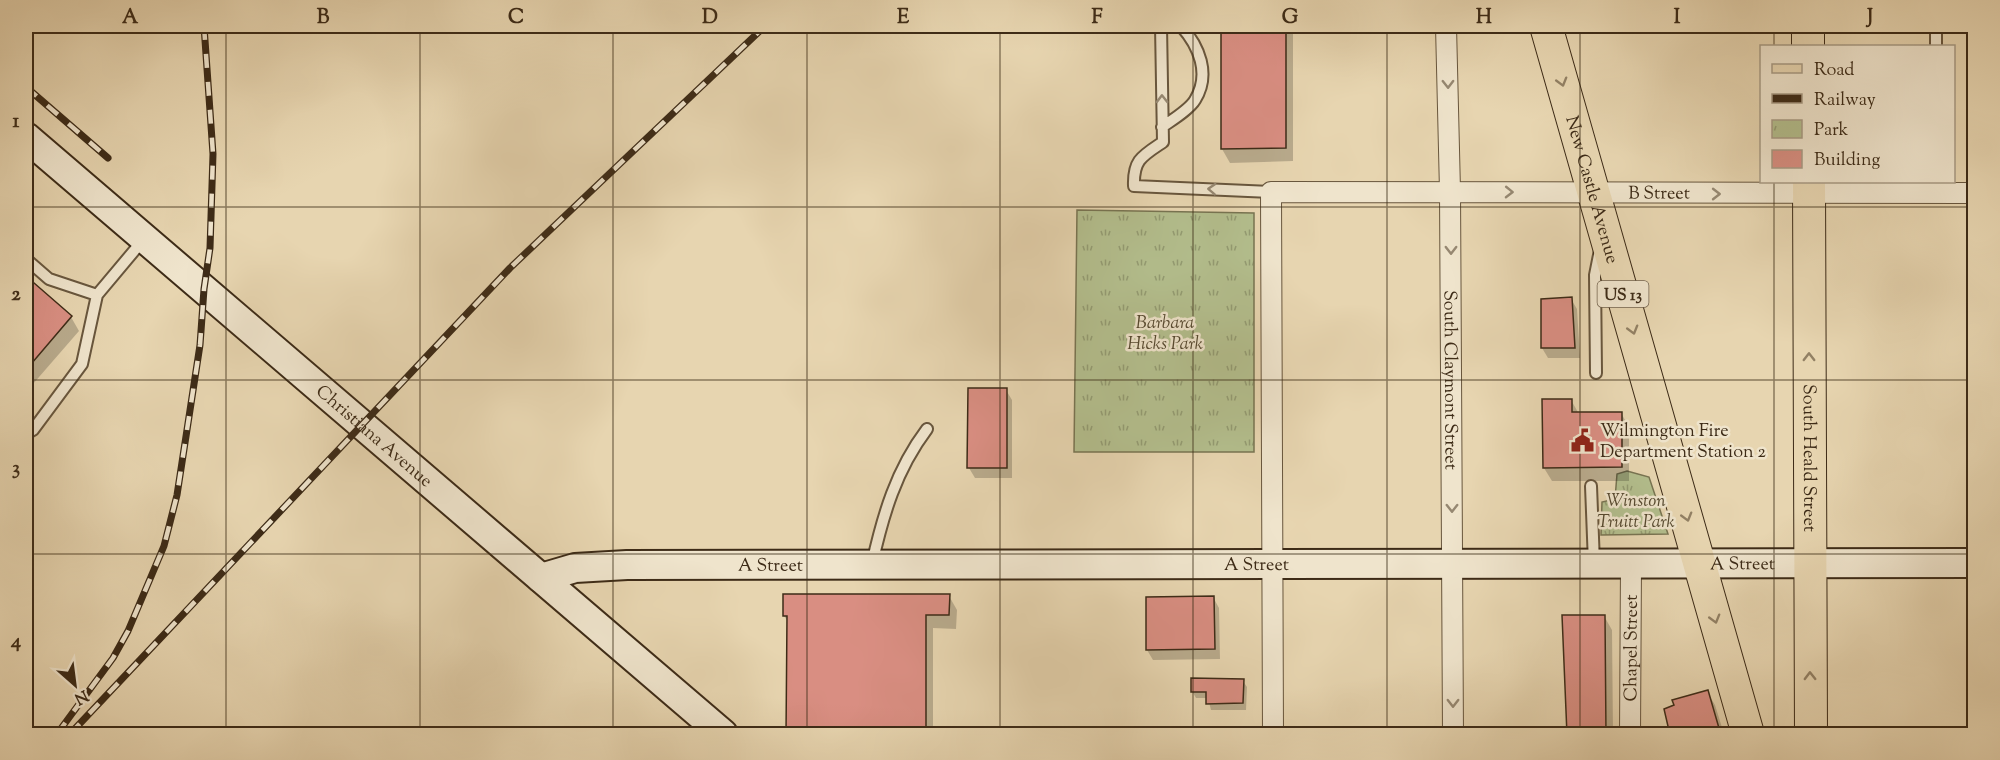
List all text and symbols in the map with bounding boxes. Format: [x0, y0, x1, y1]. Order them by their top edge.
text: A [122, 4, 139, 33]
text: B [317, 4, 330, 33]
text: C [508, 4, 524, 33]
text: D [702, 4, 718, 33]
text: E [897, 4, 910, 33]
text: F [1091, 4, 1103, 33]
text: G [1282, 4, 1299, 33]
text: H [1476, 4, 1492, 33]
text: I [1674, 4, 1681, 33]
text: J [1865, 4, 1873, 33]
legend [1760, 45, 1955, 183]
text: Road [1814, 58, 1854, 84]
one-way arrow [1555, 76, 1567, 87]
one-way arrow [1442, 79, 1454, 88]
text: Railway [1814, 88, 1876, 114]
one-way arrow [1156, 94, 1168, 103]
text: 1 [13, 108, 20, 137]
street label: New Castle Avenue [1557, 113, 1624, 267]
text: Park [1814, 118, 1849, 144]
text: Building [1814, 148, 1880, 174]
street label: B Street [1628, 182, 1690, 208]
one-way arrow [1208, 183, 1217, 196]
one-way arrow [1504, 186, 1513, 199]
one-way arrow [1712, 188, 1721, 200]
one-way arrow [1445, 245, 1457, 254]
text: 2 [11, 281, 21, 310]
road number: US 13 [1598, 281, 1648, 307]
street label: South Claymont Street [1436, 290, 1463, 470]
park label: Barbara Hicks Park [1127, 311, 1203, 358]
one-way arrow [1626, 324, 1638, 335]
one-way arrow [1803, 353, 1815, 362]
street label: Christiana Avenue [309, 380, 437, 495]
street label: South Heald Street [1795, 384, 1821, 532]
place label: Wilmington Fire Department Station 2 [1600, 419, 1766, 466]
public building icon: Wilmington Fire Department Station 2 [1569, 427, 1595, 453]
text: 3 [12, 455, 20, 484]
park label: Winston Truitt Park [1597, 489, 1675, 536]
one-way arrow [1446, 503, 1458, 512]
one-way arrow [1680, 511, 1692, 522]
street label: A Street [1710, 552, 1775, 578]
street label: A Street [1224, 553, 1289, 579]
street label: A Street [738, 554, 803, 580]
street label: Chapel Street [1619, 594, 1646, 702]
one-way arrow [1708, 613, 1720, 624]
text: 4 [10, 628, 21, 657]
north arrow [45, 655, 105, 715]
one-way arrow [1803, 672, 1816, 681]
text: N [70, 683, 92, 709]
one-way arrow [1447, 698, 1459, 707]

